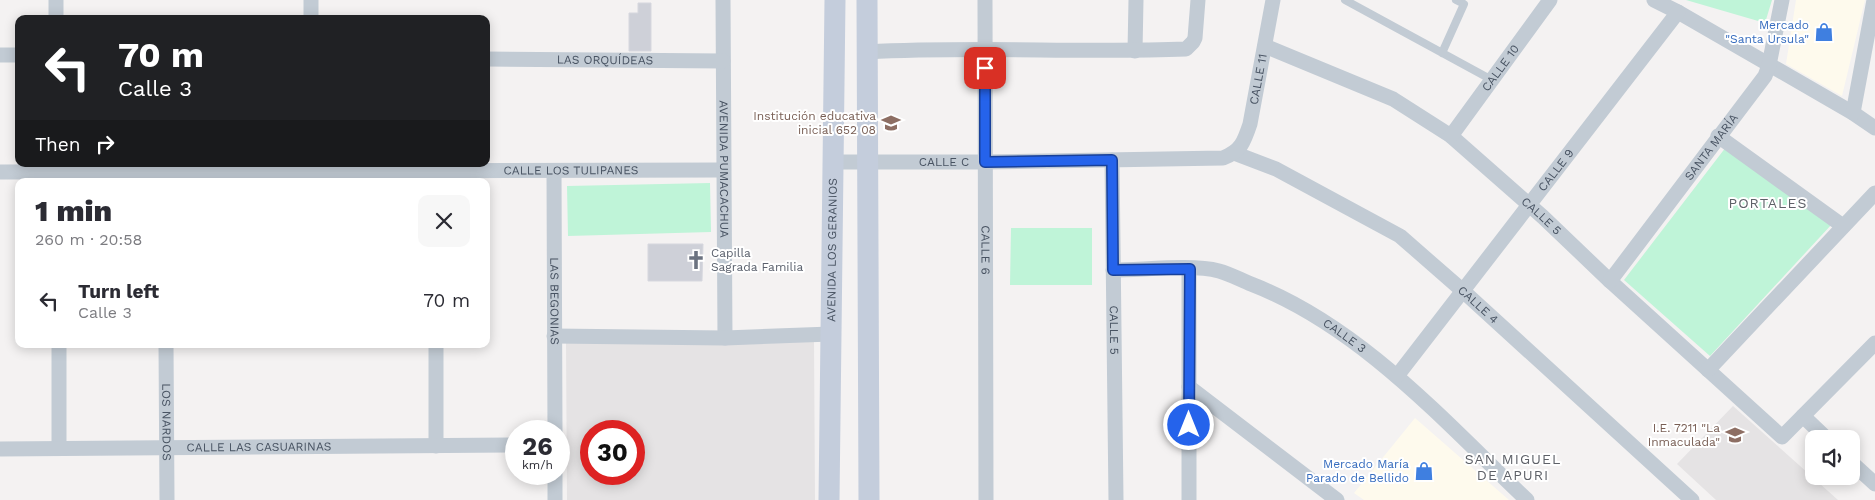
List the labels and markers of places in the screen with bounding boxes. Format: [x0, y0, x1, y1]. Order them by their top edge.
place label: Mercado "Santa Ursula" [1725, 18, 1809, 46]
shop icon: Mercado "Santa Ursula" [1813, 21, 1835, 43]
pin [964, 47, 1006, 89]
place label: Institución educativa inicial 652 08 [753, 109, 876, 137]
school or university icon: Institución educativa inicial 652 08 [880, 112, 902, 134]
place label: Capilla Sagrada Familia [711, 246, 803, 274]
church icon: Capilla Sagrada Familia [685, 249, 707, 271]
place label: I.E. 7211 "La Inmaculada" [1648, 421, 1720, 449]
school or university icon: I.E. 7211 "La Inmaculada" [1724, 424, 1746, 446]
place label: Mercado María Parado de Bellido [1306, 457, 1409, 485]
shop icon: Mercado María Parado de Bellido [1413, 460, 1435, 482]

